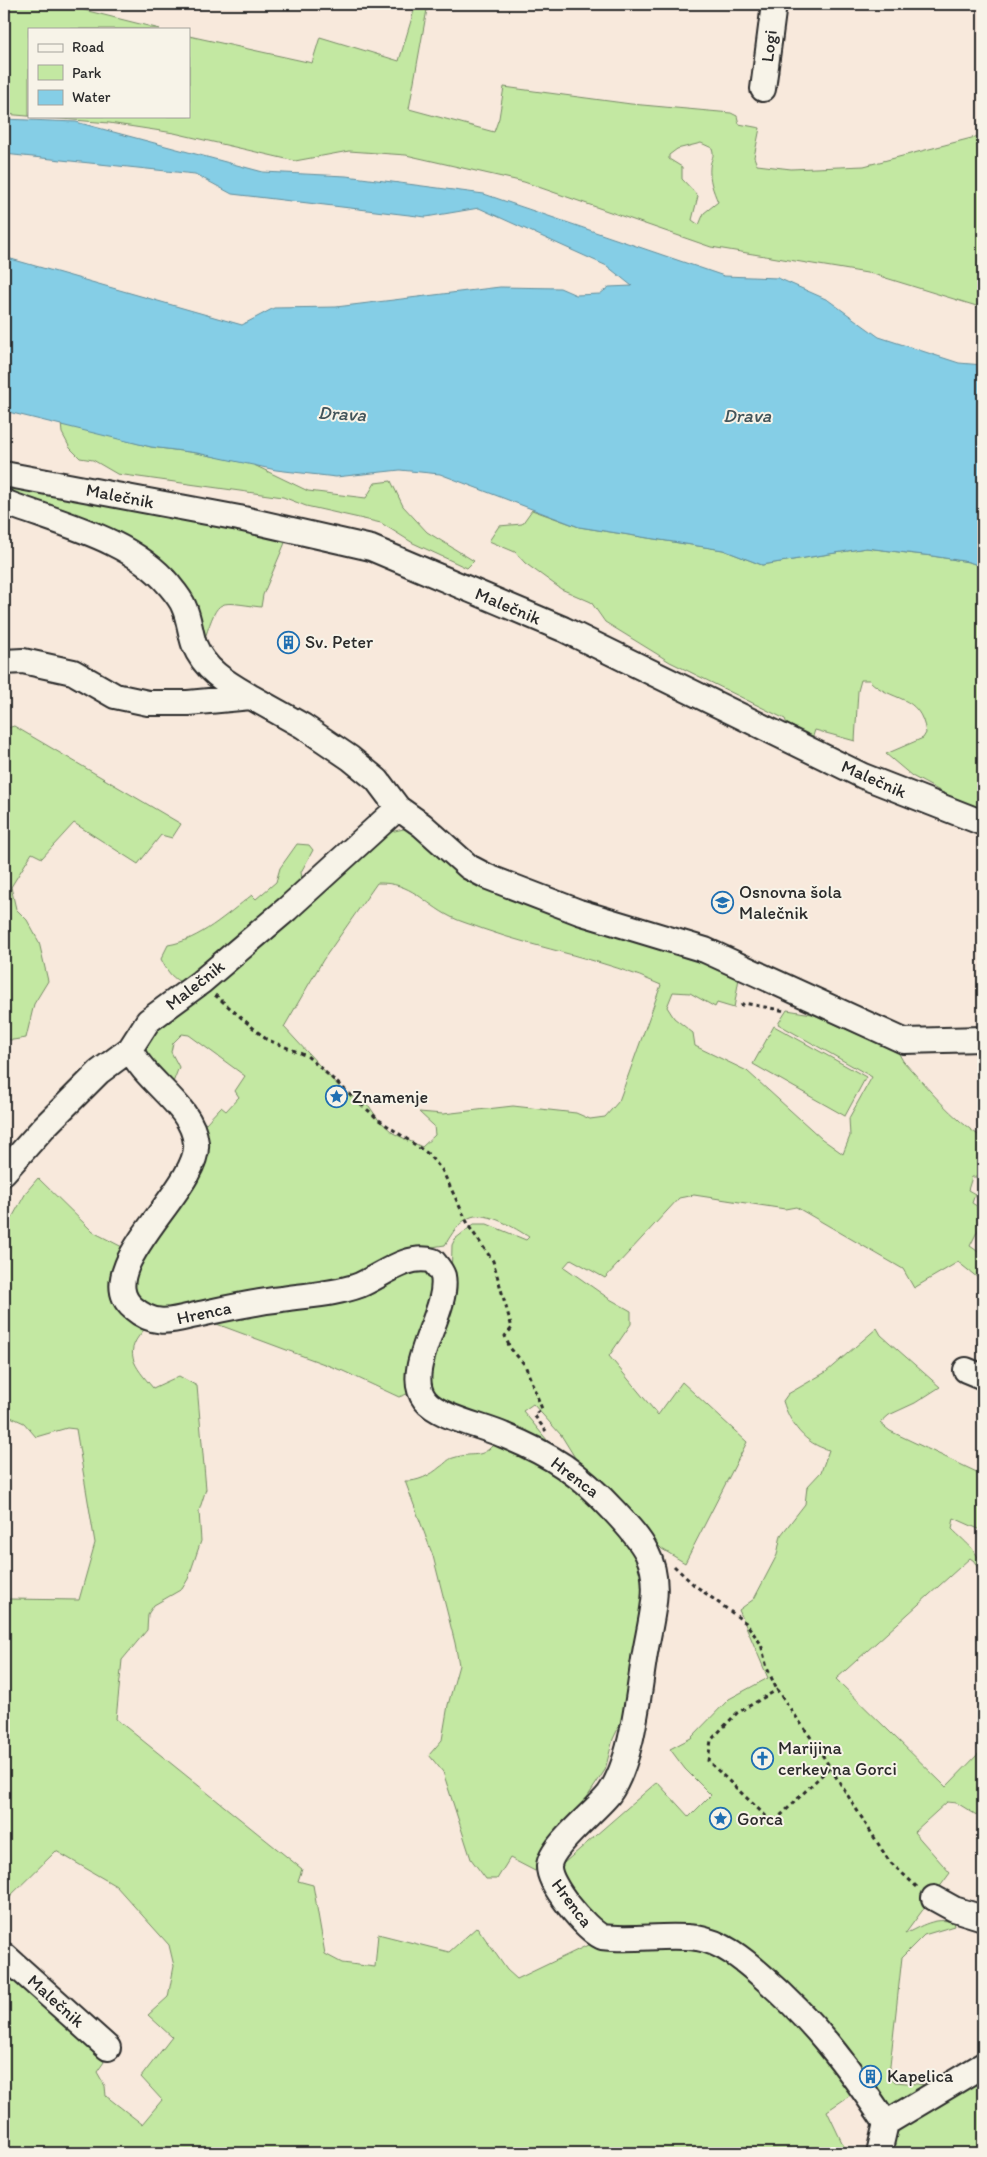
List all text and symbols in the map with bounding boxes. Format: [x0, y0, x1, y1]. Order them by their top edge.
legend [28, 28, 190, 118]
street label: Logi [756, 29, 782, 63]
text: Road [72, 38, 105, 56]
text: Park [72, 64, 102, 82]
text: Water [72, 88, 111, 106]
water label: Drava [317, 401, 367, 426]
water label: Drava [723, 404, 772, 427]
street label: Malečnik [84, 479, 157, 514]
street label: Malečnik [472, 582, 545, 630]
building icon: Sv. Peter [277, 630, 301, 654]
place label: Sv. Peter [305, 631, 374, 653]
street label: Malečnik [838, 755, 911, 803]
place label: Osnovna šola Malečnik [739, 881, 843, 924]
school or university icon: Osnovna šola Malečnik [711, 890, 735, 914]
street label: Malečnik [161, 955, 230, 1015]
place icon: Znamenje [324, 1085, 348, 1109]
place label: Znamenje [352, 1086, 428, 1108]
street label: Hrenca [175, 1296, 233, 1329]
street label: Hrenca [546, 1452, 604, 1502]
place label: Marijina cerkev na Gorci [778, 1737, 897, 1780]
church icon: Marijina cerkev na Gorci [750, 1746, 774, 1770]
place icon: Gorca [709, 1807, 733, 1831]
place label: Gorca [737, 1808, 783, 1830]
street label: Hrenca [547, 1874, 597, 1932]
street label: Malečnik [23, 1970, 90, 2033]
building icon: Kapelica [859, 2064, 883, 2088]
place label: Kapelica [887, 2065, 954, 2087]

